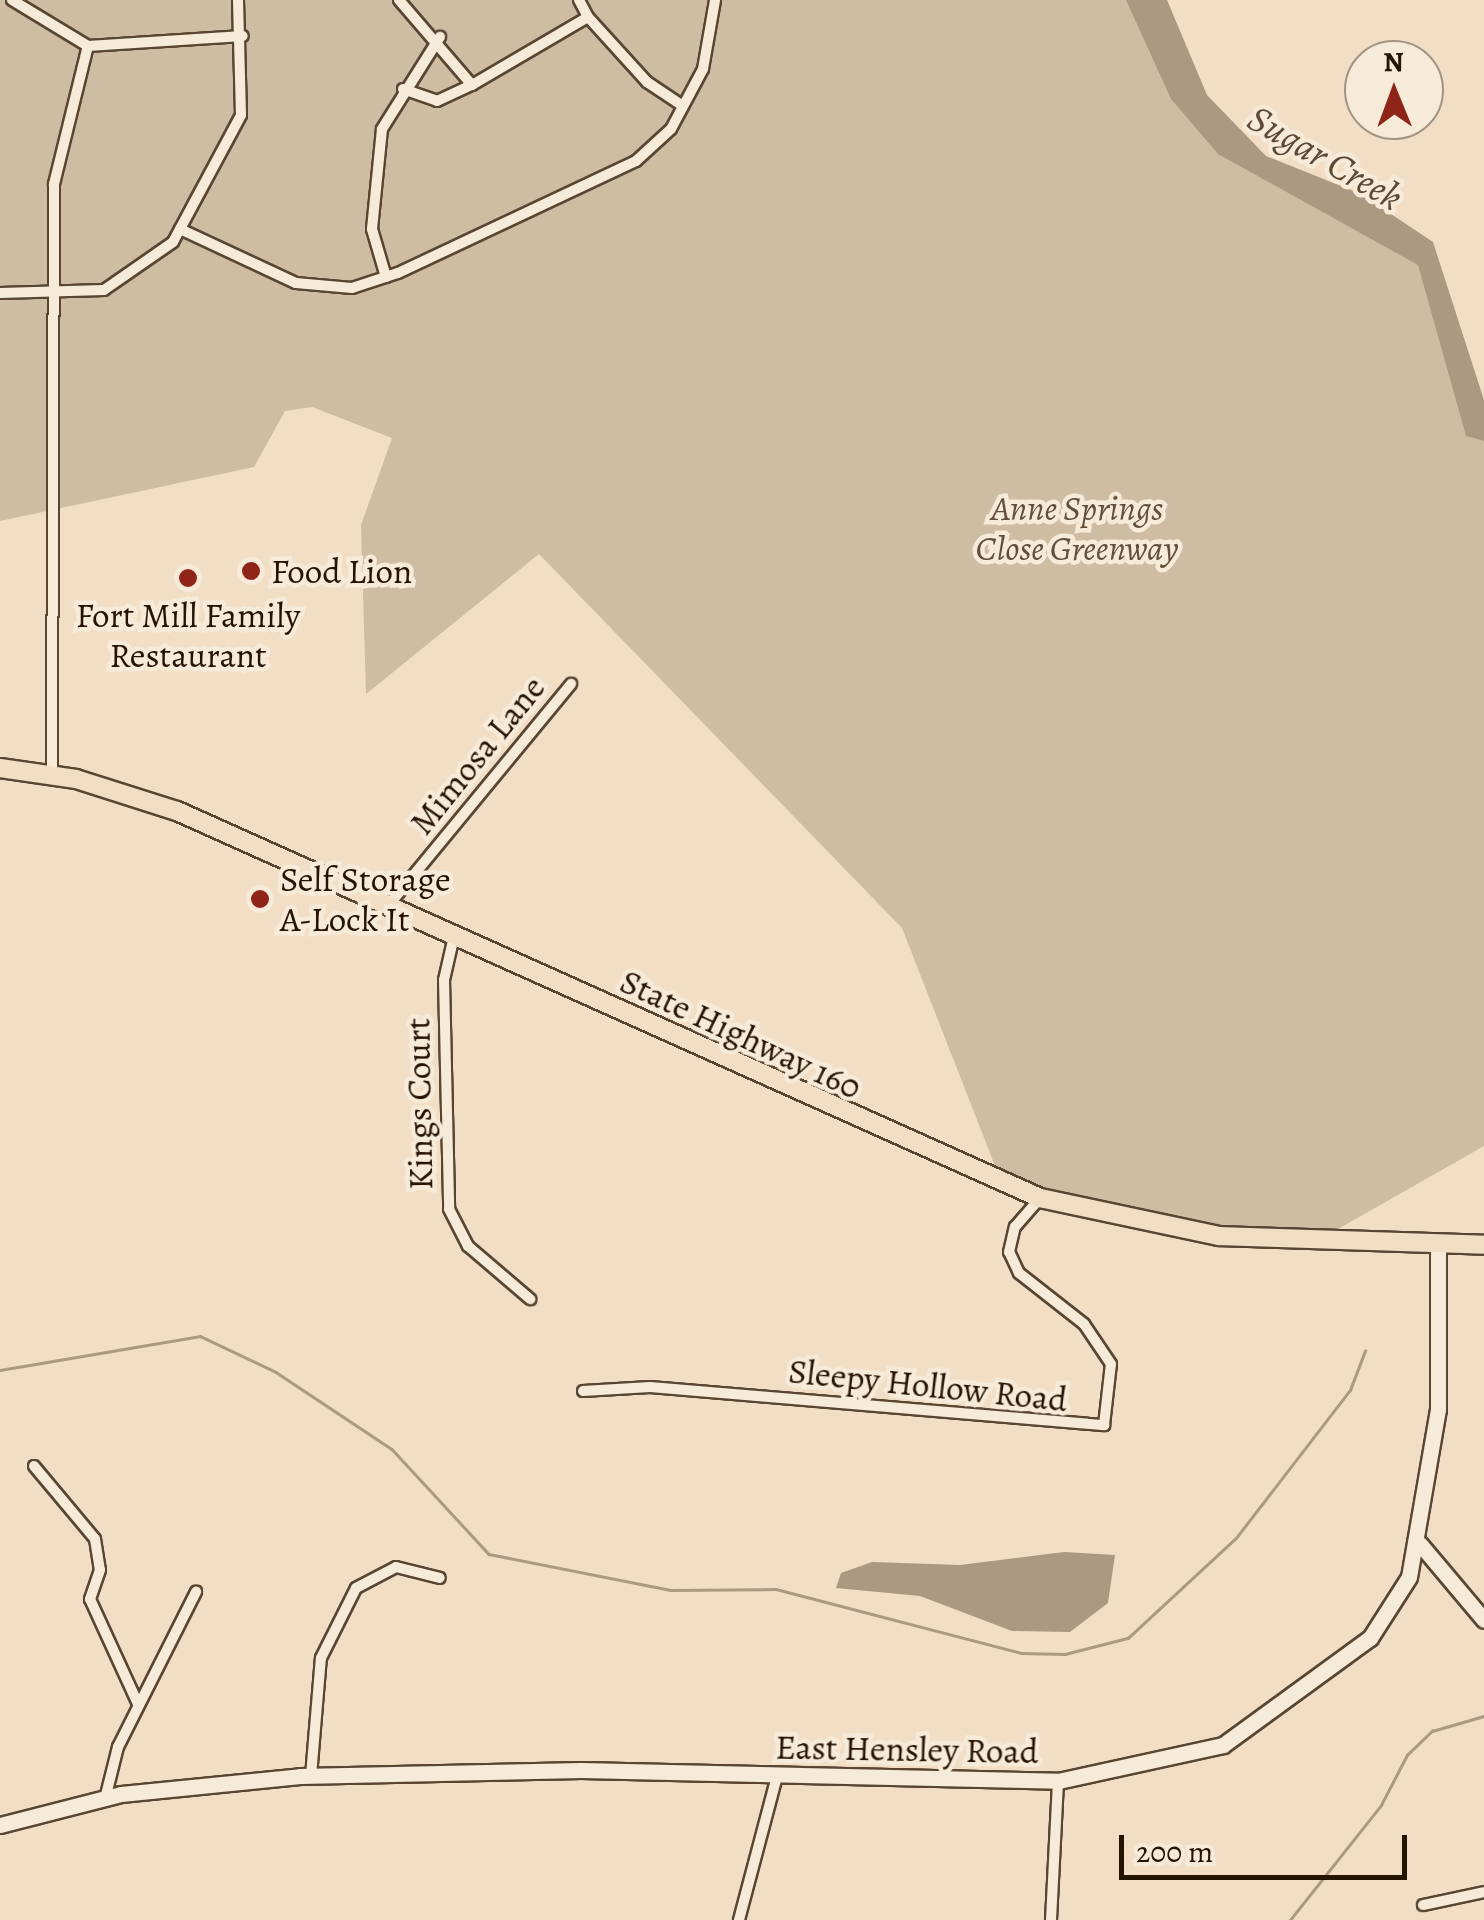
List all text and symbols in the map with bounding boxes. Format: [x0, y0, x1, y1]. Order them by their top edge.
north arrow [1344, 40, 1444, 140]
text: N [1383, 43, 1404, 81]
water label: Sugar Creek [1240, 96, 1410, 220]
park label: Anne Springs Close Greenway [975, 487, 1179, 569]
place label: Food Lion [271, 550, 412, 592]
marker: Food Lion [240, 560, 262, 582]
marker: Fort Mill Family Restaurant [177, 567, 199, 589]
place label: Fort Mill Family Restaurant [76, 594, 300, 676]
street label: Mimosa Lane [400, 667, 554, 843]
place label: Self Storage A-Lock It [280, 858, 451, 940]
marker: Self Storage A-Lock It [249, 888, 271, 910]
street label: State Highway 160 [614, 960, 868, 1108]
street label: Kings Court [397, 1018, 441, 1190]
street label: Sleepy Hollow Road [787, 1349, 1069, 1421]
street label: East Hensley Road [775, 1726, 1039, 1772]
scale bar [1124, 1815, 1412, 1877]
text: 200 m [1136, 1832, 1213, 1872]

